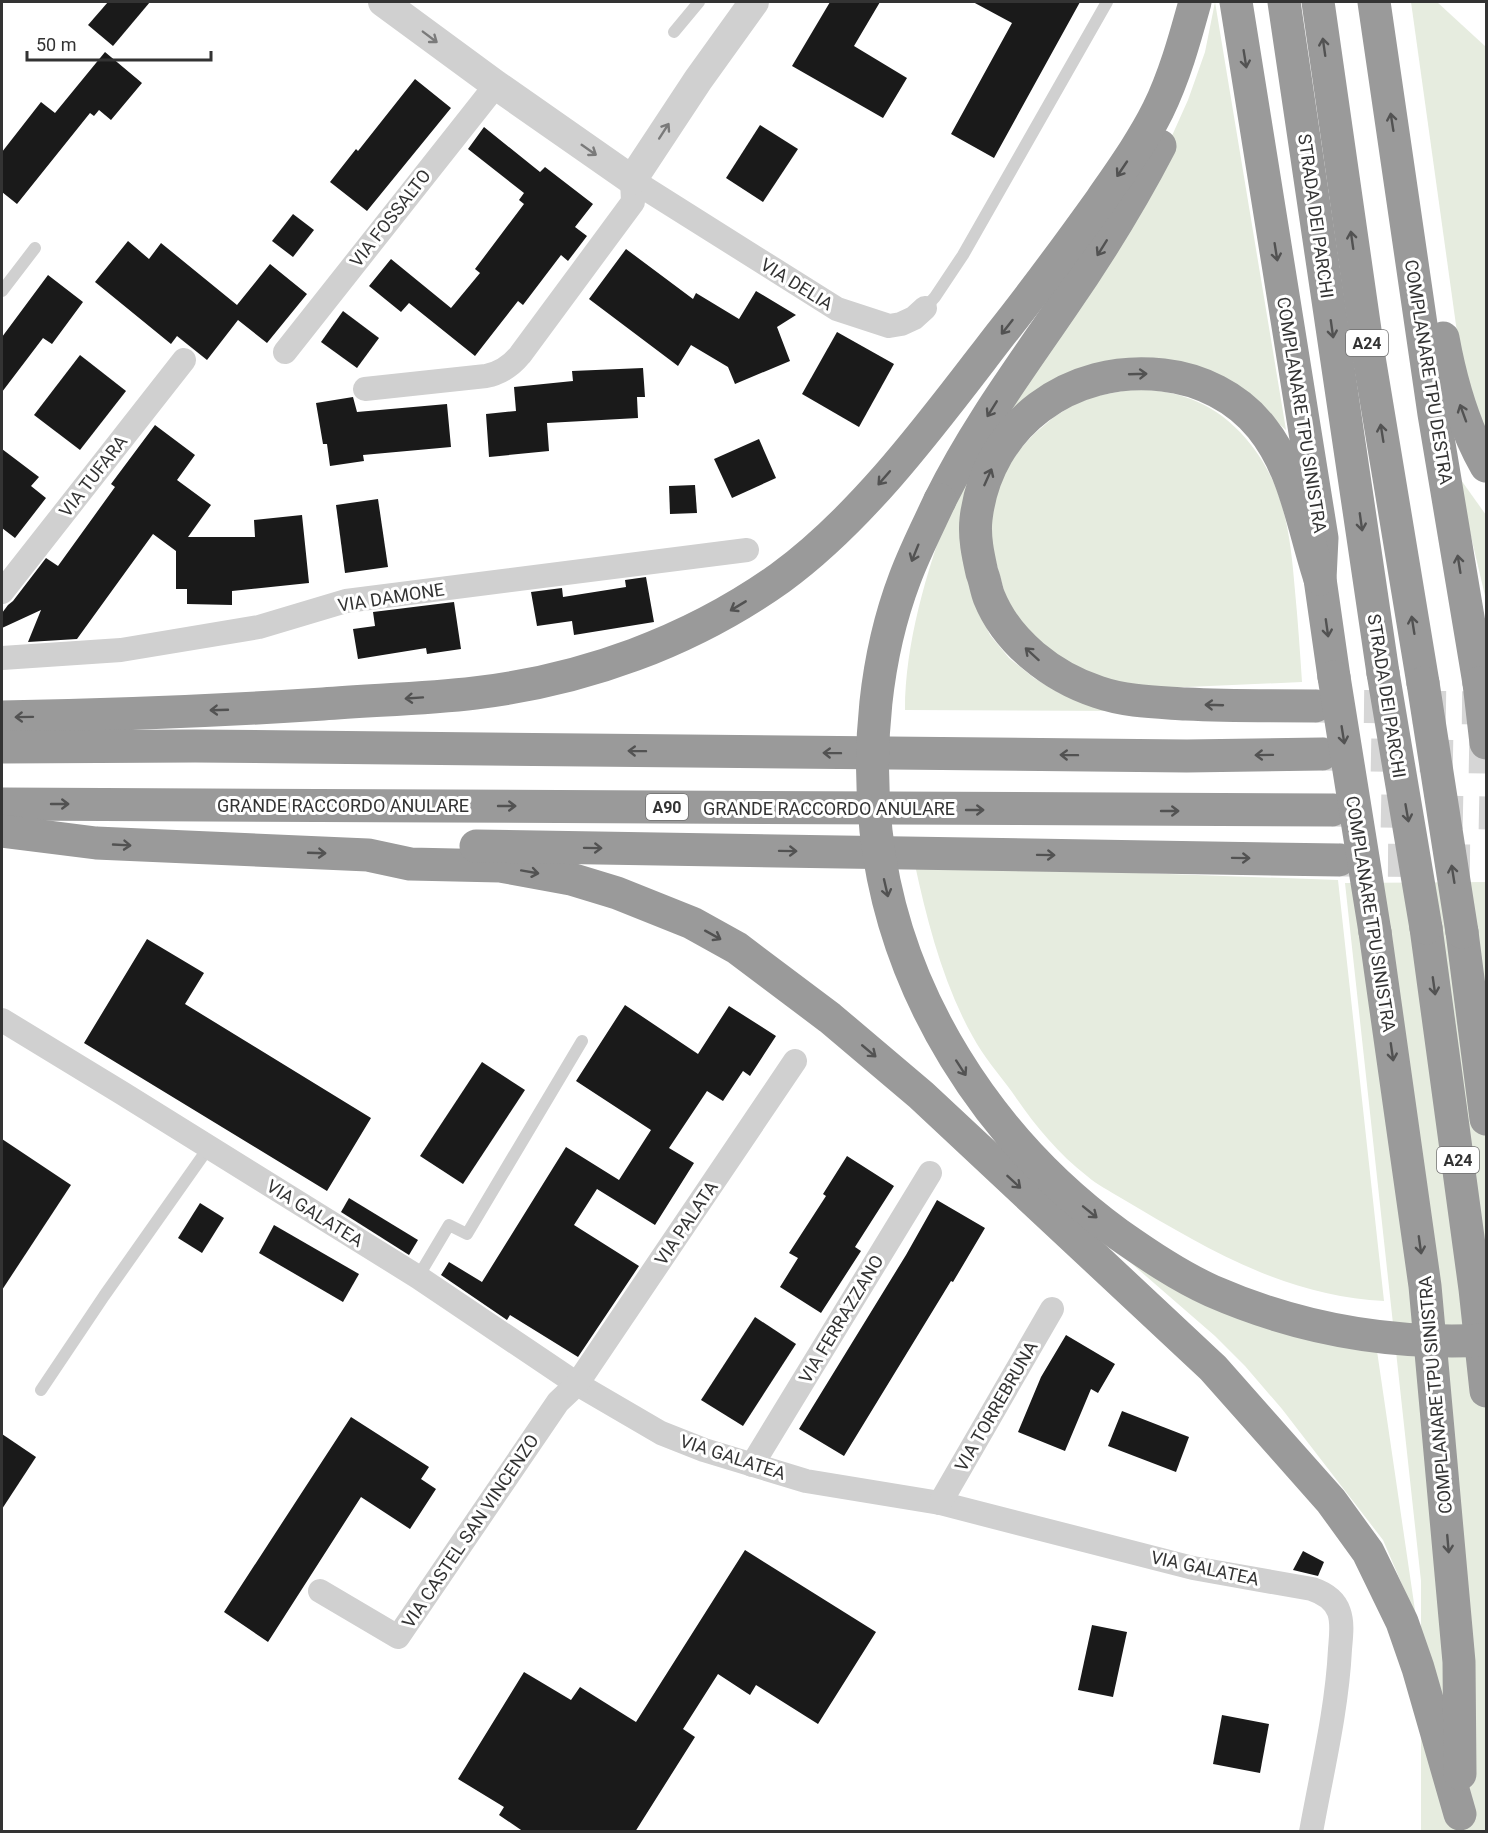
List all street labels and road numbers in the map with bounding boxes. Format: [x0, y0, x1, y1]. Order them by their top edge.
street label: STRADA DEI PARCHI [1294, 132, 1338, 300]
street label: VIA FOSSALTO [345, 165, 435, 271]
street label: VIA DELIA [757, 254, 837, 315]
street label: COMPLANARE TPU DESTRA [1401, 258, 1457, 486]
street label: COMPLANARE TPU SINISTRA [1273, 295, 1331, 535]
road number: A24 [1346, 330, 1388, 356]
street label: VIA TUFARA [55, 431, 132, 521]
street label: VIA DAMONE [336, 578, 446, 616]
street label: STRADA DEI PARCHI [1364, 612, 1410, 780]
road number: A90 [646, 794, 688, 820]
street label: COMPLANARE TPU SINISTRA [1342, 794, 1400, 1034]
street label: GRANDE RACCORDO ANULARE [217, 795, 469, 816]
street label: GRANDE RACCORDO ANULARE [703, 798, 955, 819]
road number: A24 [1437, 1147, 1479, 1173]
street label: VIA GALATEA [263, 1175, 367, 1251]
street label: VIA PALATA [650, 1177, 722, 1269]
street label: VIA FERRAZZANO [795, 1251, 887, 1387]
street label: COMPLANARE TPU SINISTRA [1414, 1275, 1456, 1515]
street label: VIA TORREBRUNA [950, 1337, 1042, 1475]
street label: VIA CASTEL SAN VINCENZO [397, 1430, 543, 1632]
street label: VIA GALATEA [677, 1430, 789, 1484]
street label: VIA GALATEA [1149, 1546, 1261, 1590]

